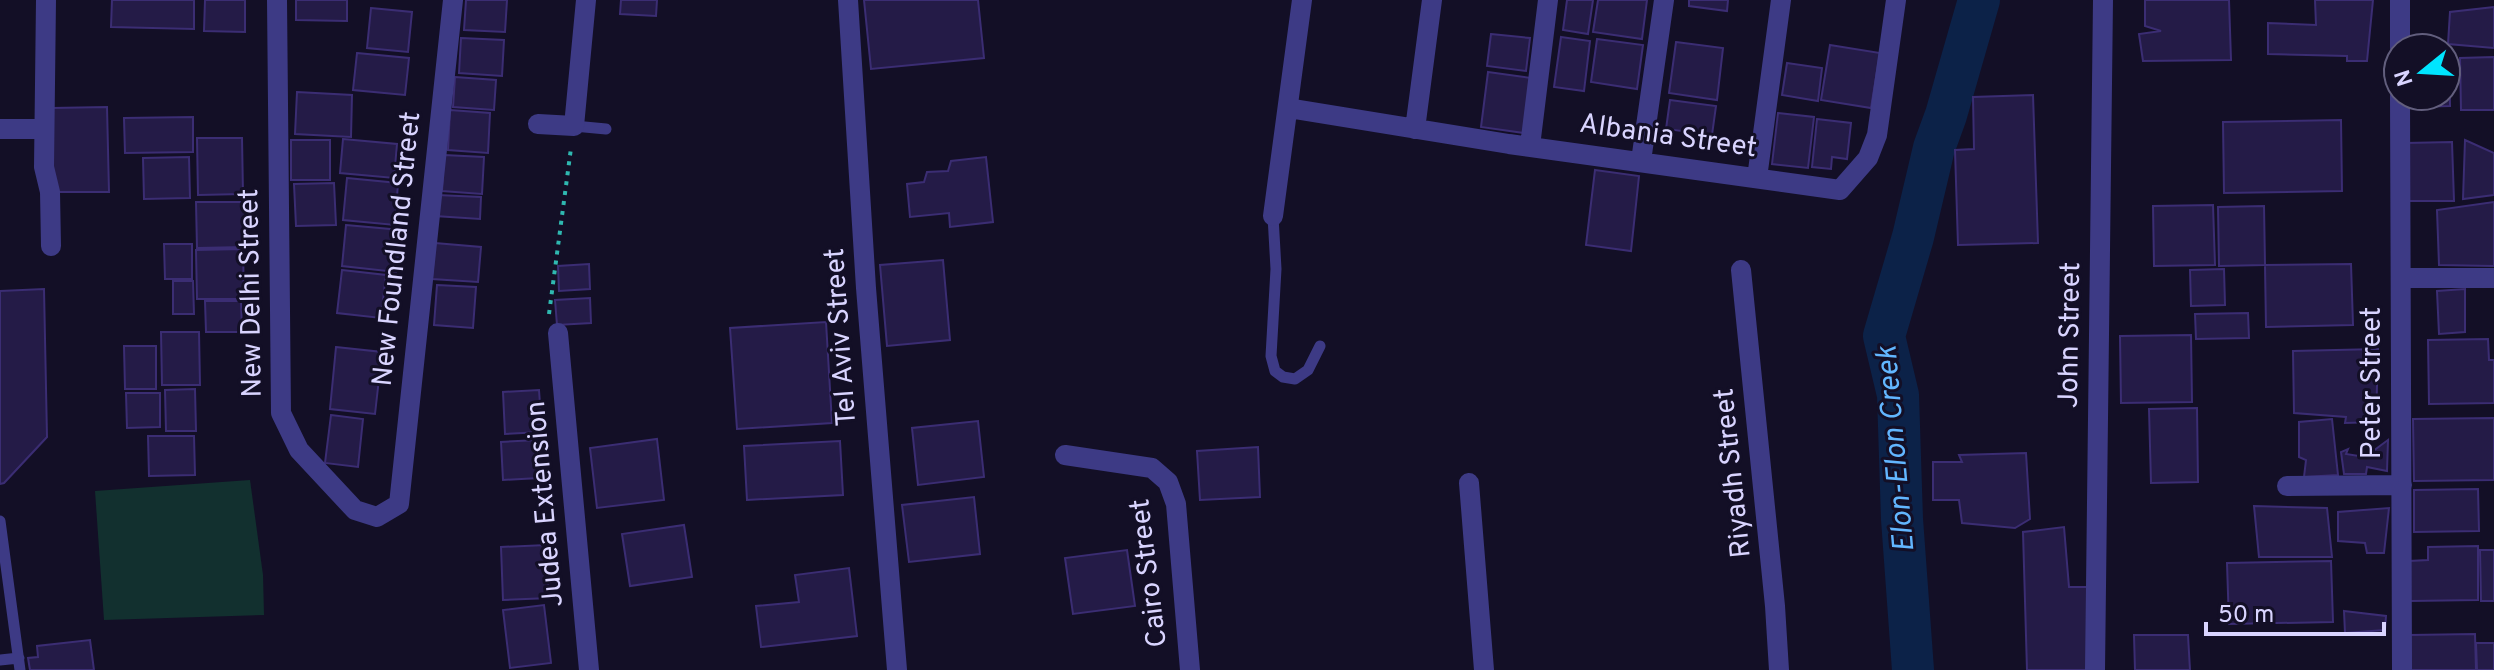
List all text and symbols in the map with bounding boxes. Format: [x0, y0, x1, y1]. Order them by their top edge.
north arrow [2382, 32, 2462, 112]
text: N [2390, 66, 2421, 89]
street label: Albania Street [1577, 107, 1759, 167]
street label: New Foundland Street [366, 110, 430, 388]
street label: New Delhi Street [232, 188, 272, 398]
street label: Tel Aviv Street [818, 247, 866, 427]
street label: John Street [2052, 261, 2090, 409]
street label: Peter Street [2355, 307, 2391, 459]
water label: Elon-Elon Creek [1869, 343, 1924, 554]
street label: Riyadh Street [1707, 386, 1761, 560]
street label: Judea Extension [519, 399, 573, 609]
street label: Cairo Street [1123, 497, 1177, 649]
scale bar [2206, 586, 2384, 636]
text: 50 m [2218, 601, 2274, 631]

